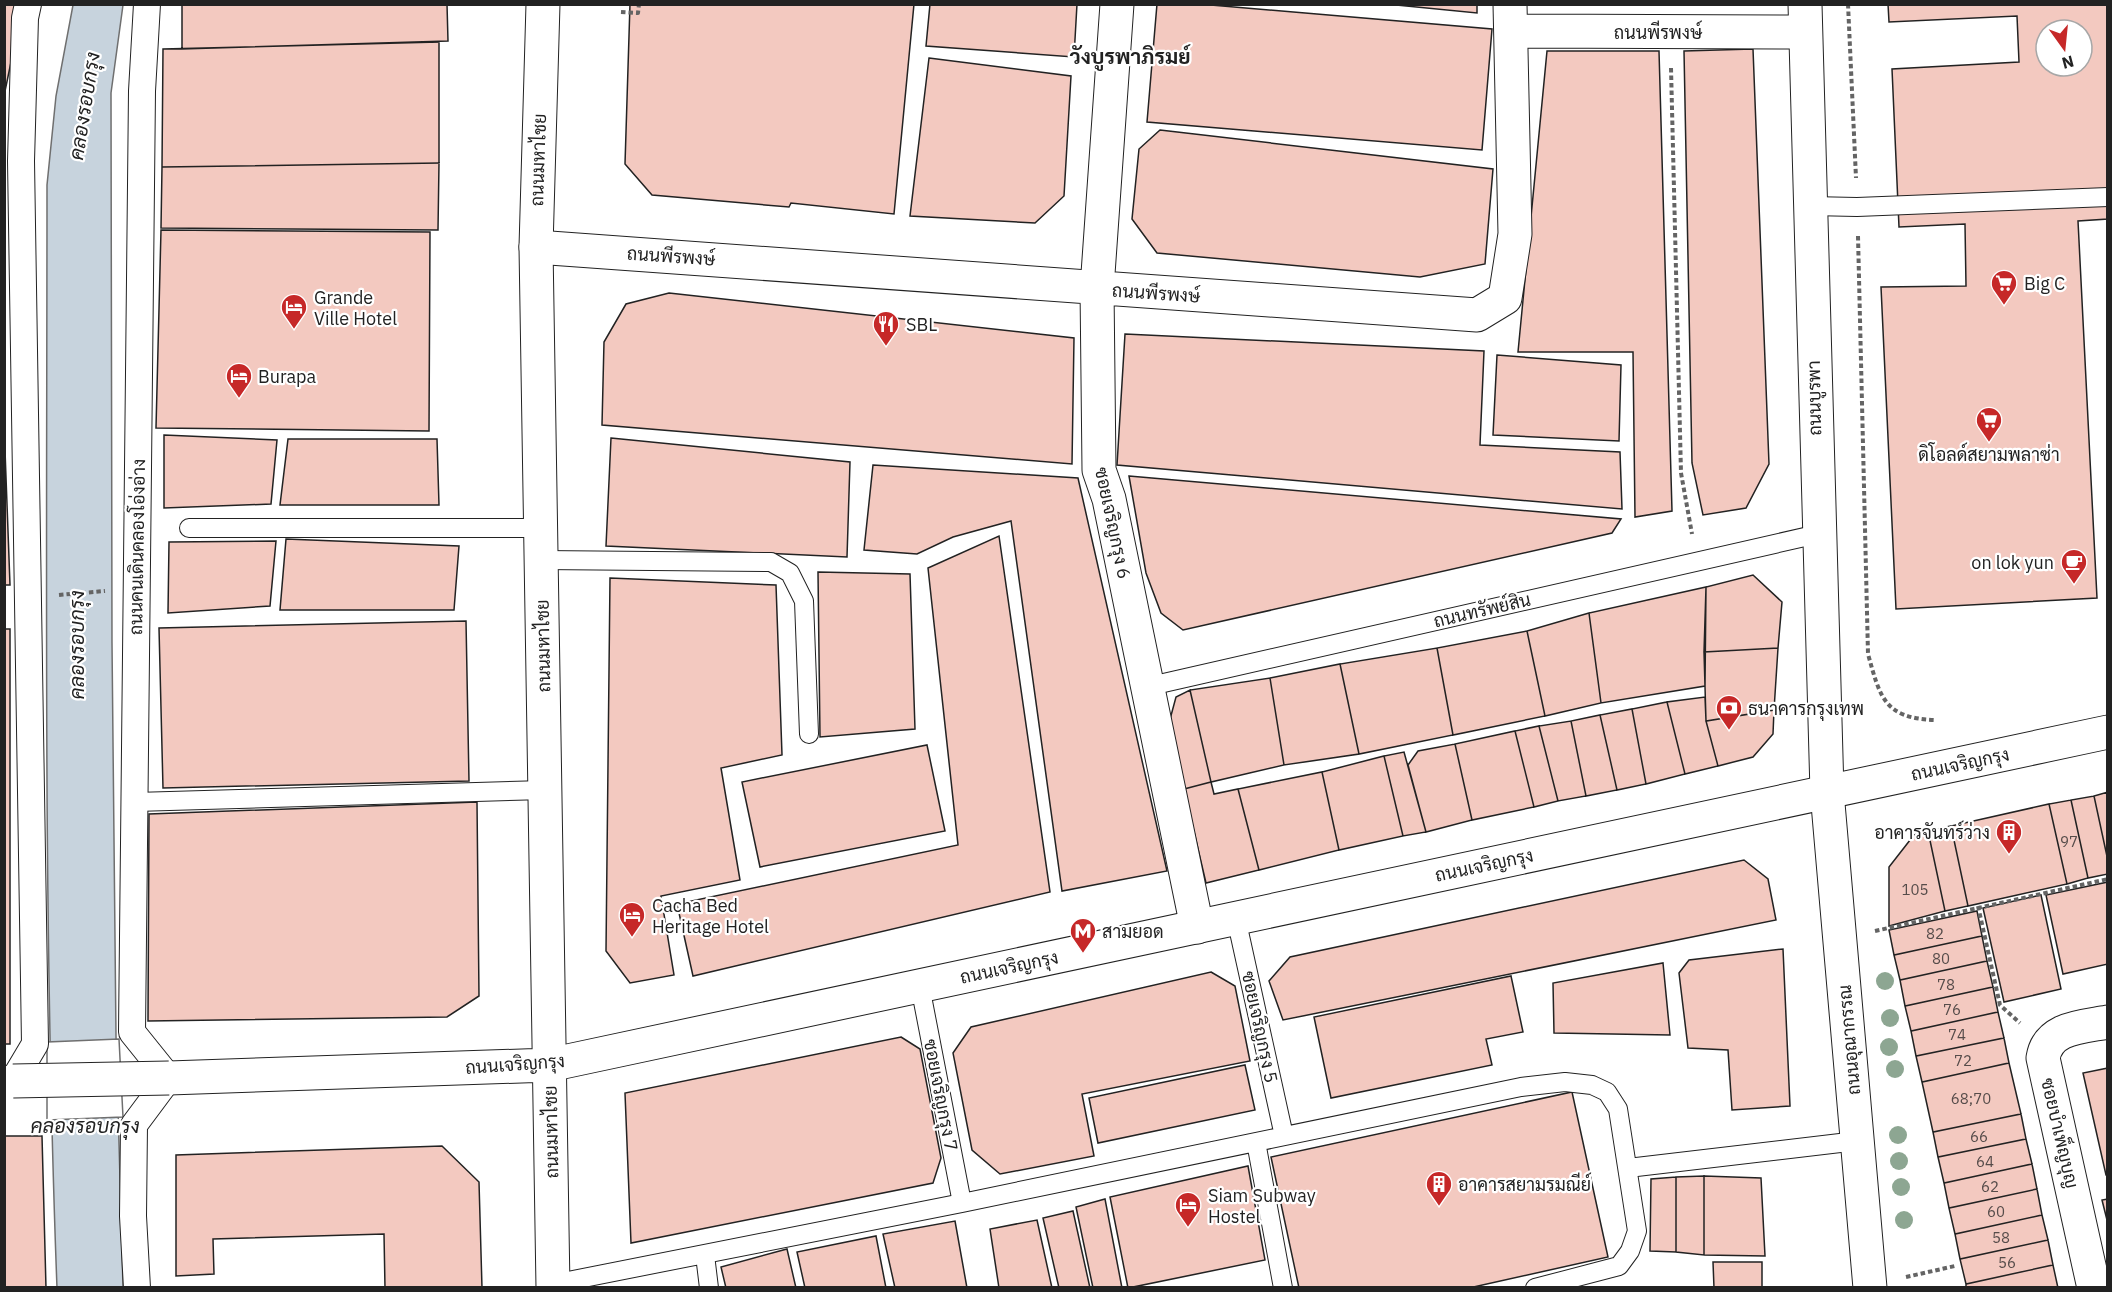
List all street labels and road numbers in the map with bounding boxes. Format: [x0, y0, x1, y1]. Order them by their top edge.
street label: ถนนพีรพงษ์ [1614, 20, 1703, 44]
street label: ถนนมหาไชย [524, 113, 551, 207]
street label: ถนนพีรพงษ์ [626, 240, 717, 271]
street label: ถนนพีรพงษ์ [1111, 277, 1202, 308]
street label: ถนนบูรพา [1802, 360, 1828, 436]
street label: ถนนคนเดินคลองโอ่งอ่าง [123, 459, 150, 635]
street label: ซอยเจริญกรุง 6 [1089, 465, 1136, 581]
street label: ถนนทรัพย์สิน [1431, 587, 1533, 632]
street label: ถนนมหาไชย [530, 599, 555, 693]
street label: ถนนเจริญกรุง [1909, 742, 2011, 787]
street label: ถนนเจริญกรุง [1433, 843, 1535, 888]
street label: ถนนเจริญกรุง [958, 945, 1060, 990]
street label: ซอยเจริญกรุง 5 [1236, 969, 1283, 1085]
street label: ถนนอุณากรรณ [1833, 984, 1866, 1096]
street label: ซอยเจริญกรุง 7 [918, 1037, 963, 1153]
street label: ถนนเจริญกรุง [464, 1049, 566, 1080]
street label: ซอยบำเพ็ญบุญ [2035, 1075, 2086, 1191]
street label: ถนนมหาไชย [538, 1085, 563, 1179]

